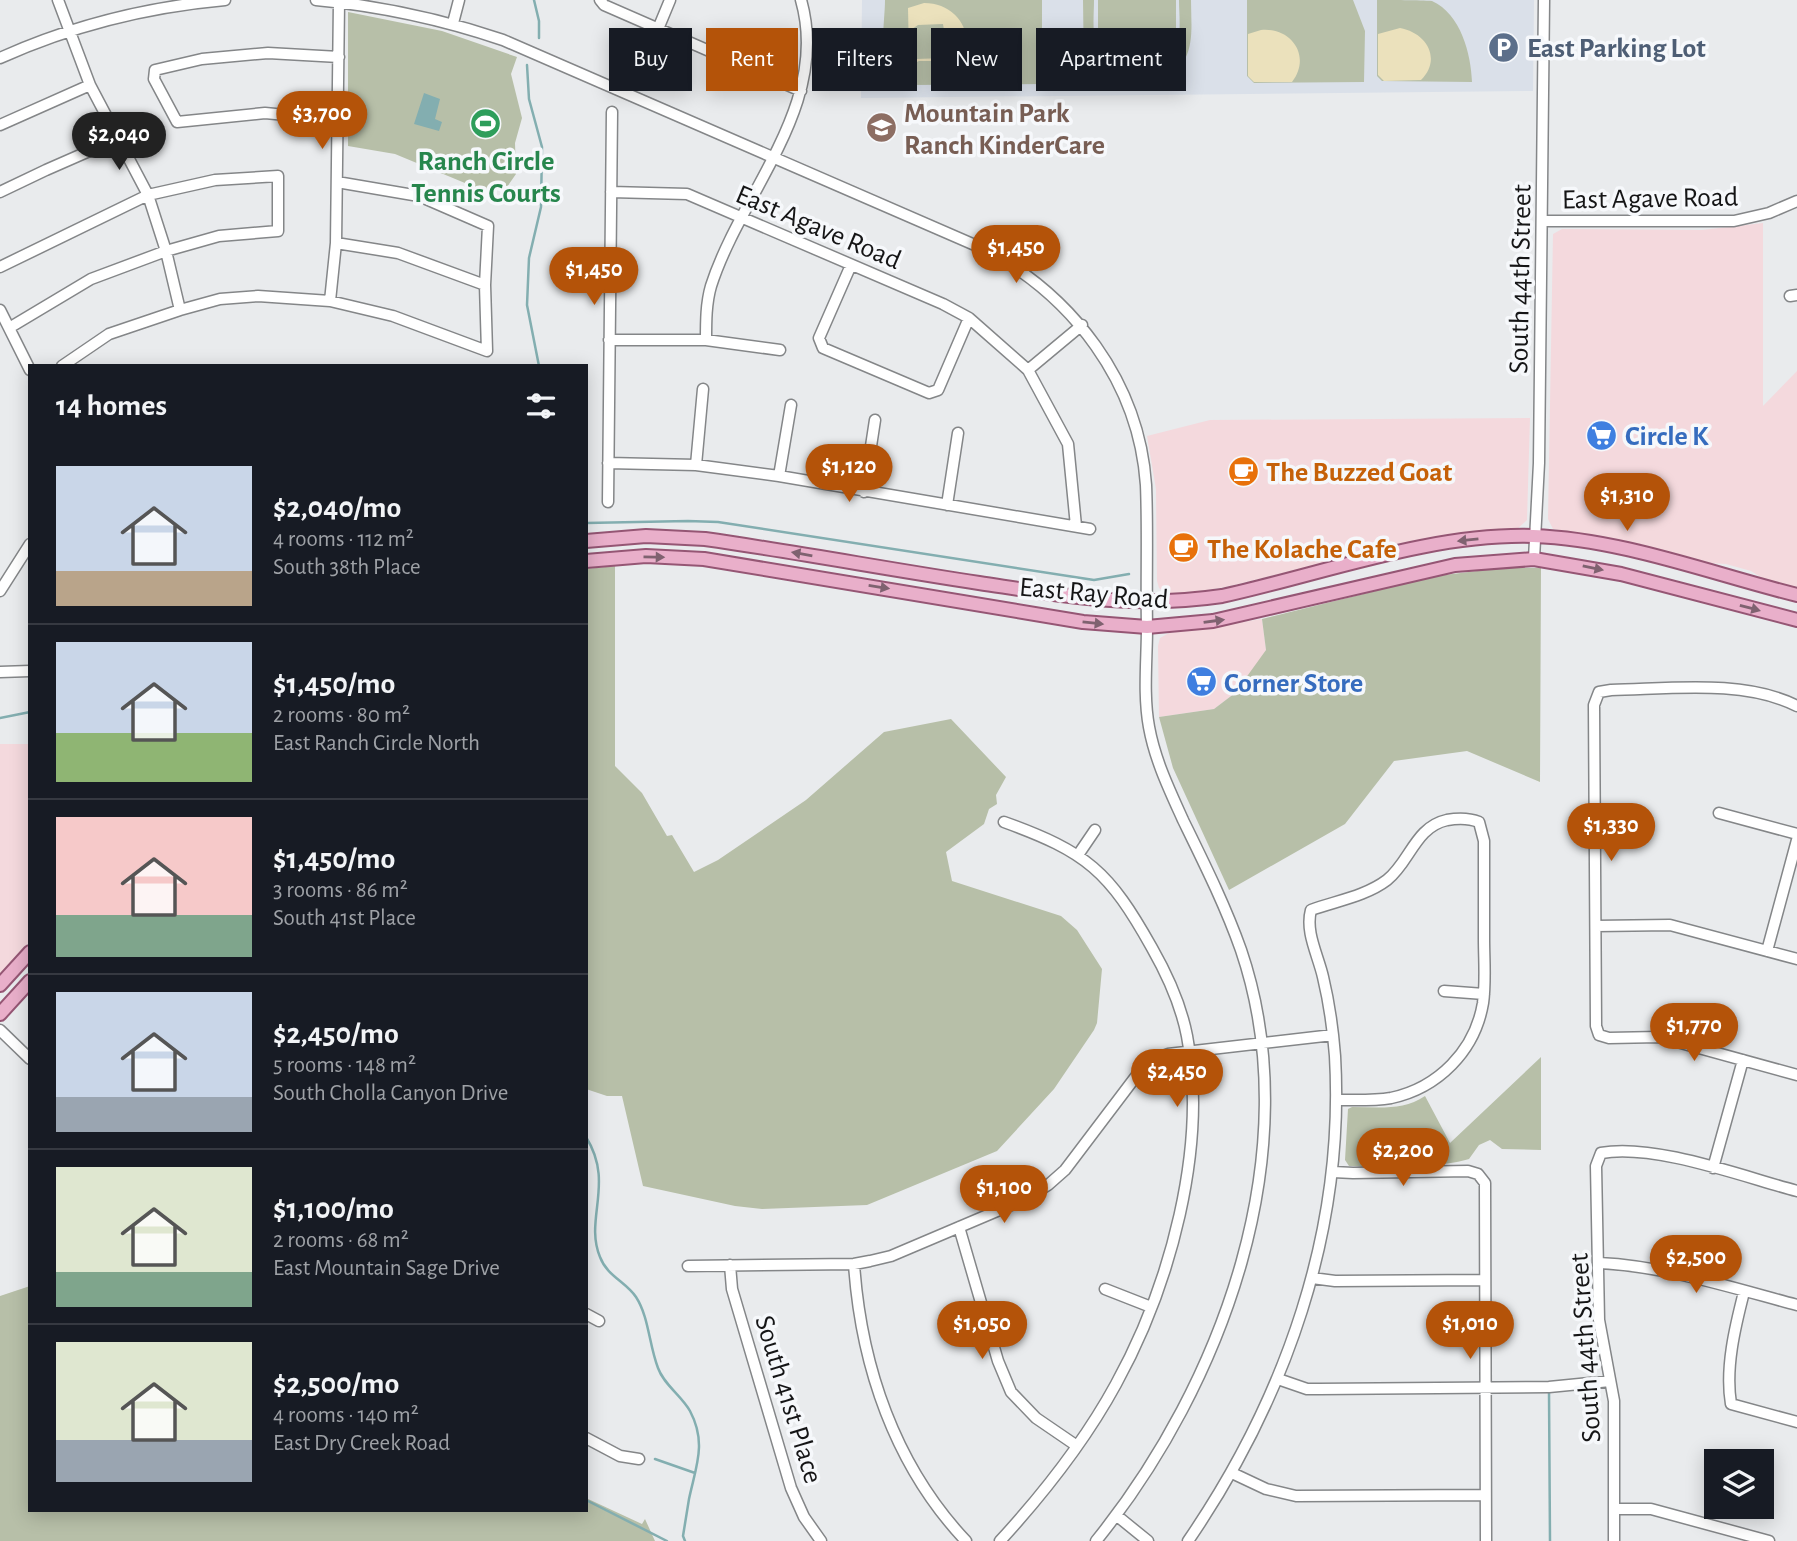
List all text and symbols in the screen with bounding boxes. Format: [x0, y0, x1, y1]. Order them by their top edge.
chip: Buy [609, 28, 692, 91]
chip: Rent [706, 28, 798, 91]
chip: Filters [812, 28, 917, 91]
chip: New [931, 28, 1022, 91]
chip: Apartment [1036, 28, 1186, 91]
parking icon: East Parking Lot [1487, 30, 1521, 64]
place label: East Parking Lot [1527, 35, 1706, 63]
pin: $3,700 [265, 92, 379, 151]
place label: Mountain Park Ranch KinderCare [904, 100, 1105, 160]
text: $3,700 [292, 102, 352, 125]
sports icon: Ranch Circle Tennis Courts [469, 106, 503, 140]
school or university icon: Mountain Park Ranch KinderCare [864, 111, 898, 145]
pin: $2,040 [62, 113, 176, 172]
text: $2,040 [88, 123, 150, 146]
place label: Ranch Circle Tennis Courts [411, 148, 561, 208]
street label: East Agave Road [732, 180, 905, 275]
street label: East Agave Road [1562, 183, 1739, 215]
street label: South 44th Street [1505, 184, 1537, 374]
pin: $1,450 [959, 226, 1073, 285]
text: $1,450 [987, 236, 1045, 259]
pin: $1,450 [537, 247, 651, 307]
text: $1,450 [565, 258, 623, 281]
icon: filters [522, 387, 560, 425]
text: 14 homes [56, 391, 167, 421]
supermarket icon: Circle K [1585, 418, 1619, 452]
place label: Circle K [1625, 423, 1709, 451]
pin: $1,120 [792, 444, 906, 504]
cafe icon: The Buzzed Goat [1226, 454, 1260, 488]
text: $1,120 [822, 455, 877, 478]
place label: The Buzzed Goat [1266, 459, 1453, 487]
pin: $1,310 [1570, 474, 1684, 533]
text: $1,310 [1600, 484, 1654, 507]
text: $2,040/mo [273, 493, 401, 523]
icon: home [112, 494, 196, 578]
text: 4 rooms · 112 m² [273, 528, 414, 551]
cafe icon: The Kolache Cafe [1167, 531, 1201, 565]
one-way arrow [1456, 534, 1478, 545]
place label: The Kolache Cafe [1207, 536, 1397, 564]
one-way arrow [791, 549, 813, 560]
one-way arrow [644, 551, 666, 562]
text: South 38th Place [273, 556, 421, 579]
one-way arrow [1582, 563, 1604, 574]
street label: East Ray Road [1018, 574, 1170, 614]
one-way arrow [869, 582, 891, 593]
one-way arrow [1740, 603, 1761, 613]
one-way arrow [1204, 615, 1226, 626]
one-way arrow [1082, 618, 1104, 629]
supermarket icon: Corner Store [1184, 665, 1218, 699]
text: $1,450/mo [273, 669, 395, 699]
icon: home [112, 670, 196, 754]
place label: Corner Store [1224, 670, 1363, 698]
text: 2 rooms · 80 m² [273, 704, 410, 727]
text: East Ranch Circle North [273, 732, 480, 755]
pin: $1,330 [1554, 804, 1668, 863]
text: $1,330 [1583, 814, 1639, 837]
text: $1,450/mo [273, 844, 395, 874]
icon: home [112, 845, 196, 929]
text: 3 rooms · 86 m² [273, 879, 408, 902]
text: South 41st Place [273, 907, 416, 930]
pin: $1,770 [1637, 1004, 1751, 1063]
text: $1,770 [1666, 1014, 1722, 1037]
text: $2,450/mo [273, 1019, 399, 1049]
icon: home [112, 1020, 196, 1104]
pin: $2,450 [1120, 1050, 1234, 1109]
text: 5 rooms · 148 m² [273, 1054, 416, 1077]
text: $2,450 [1147, 1060, 1207, 1083]
text: South Cholla Canyon Drive [273, 1082, 508, 1105]
pin: $2,200 [1346, 1128, 1460, 1188]
text: $2,200 [1372, 1139, 1434, 1162]
pin: $1,100 [947, 1166, 1061, 1225]
text: $1,100 [976, 1176, 1032, 1199]
text: $1,100/mo [273, 1194, 394, 1224]
icon: home [112, 1195, 196, 1279]
text: 2 rooms · 68 m² [273, 1229, 409, 1252]
pin: $2,500 [1639, 1236, 1753, 1295]
text: $2,500 [1666, 1246, 1726, 1269]
street label: South 44th Street [1565, 1252, 1607, 1443]
text: East Mountain Sage Drive [273, 1257, 500, 1280]
pin: $1,050 [925, 1302, 1039, 1361]
pin: $1,010 [1413, 1302, 1527, 1361]
street label: South 41st Place [749, 1312, 827, 1487]
text: $1,050 [953, 1312, 1011, 1335]
text: $1,010 [1442, 1312, 1498, 1335]
text: $2,500/mo [273, 1369, 399, 1399]
icon: home [112, 1370, 196, 1454]
text: 4 rooms · 140 m² [273, 1404, 419, 1427]
text: East Dry Creek Road [273, 1432, 450, 1455]
map controls [1704, 1449, 1774, 1519]
button: layers [1704, 1449, 1774, 1519]

